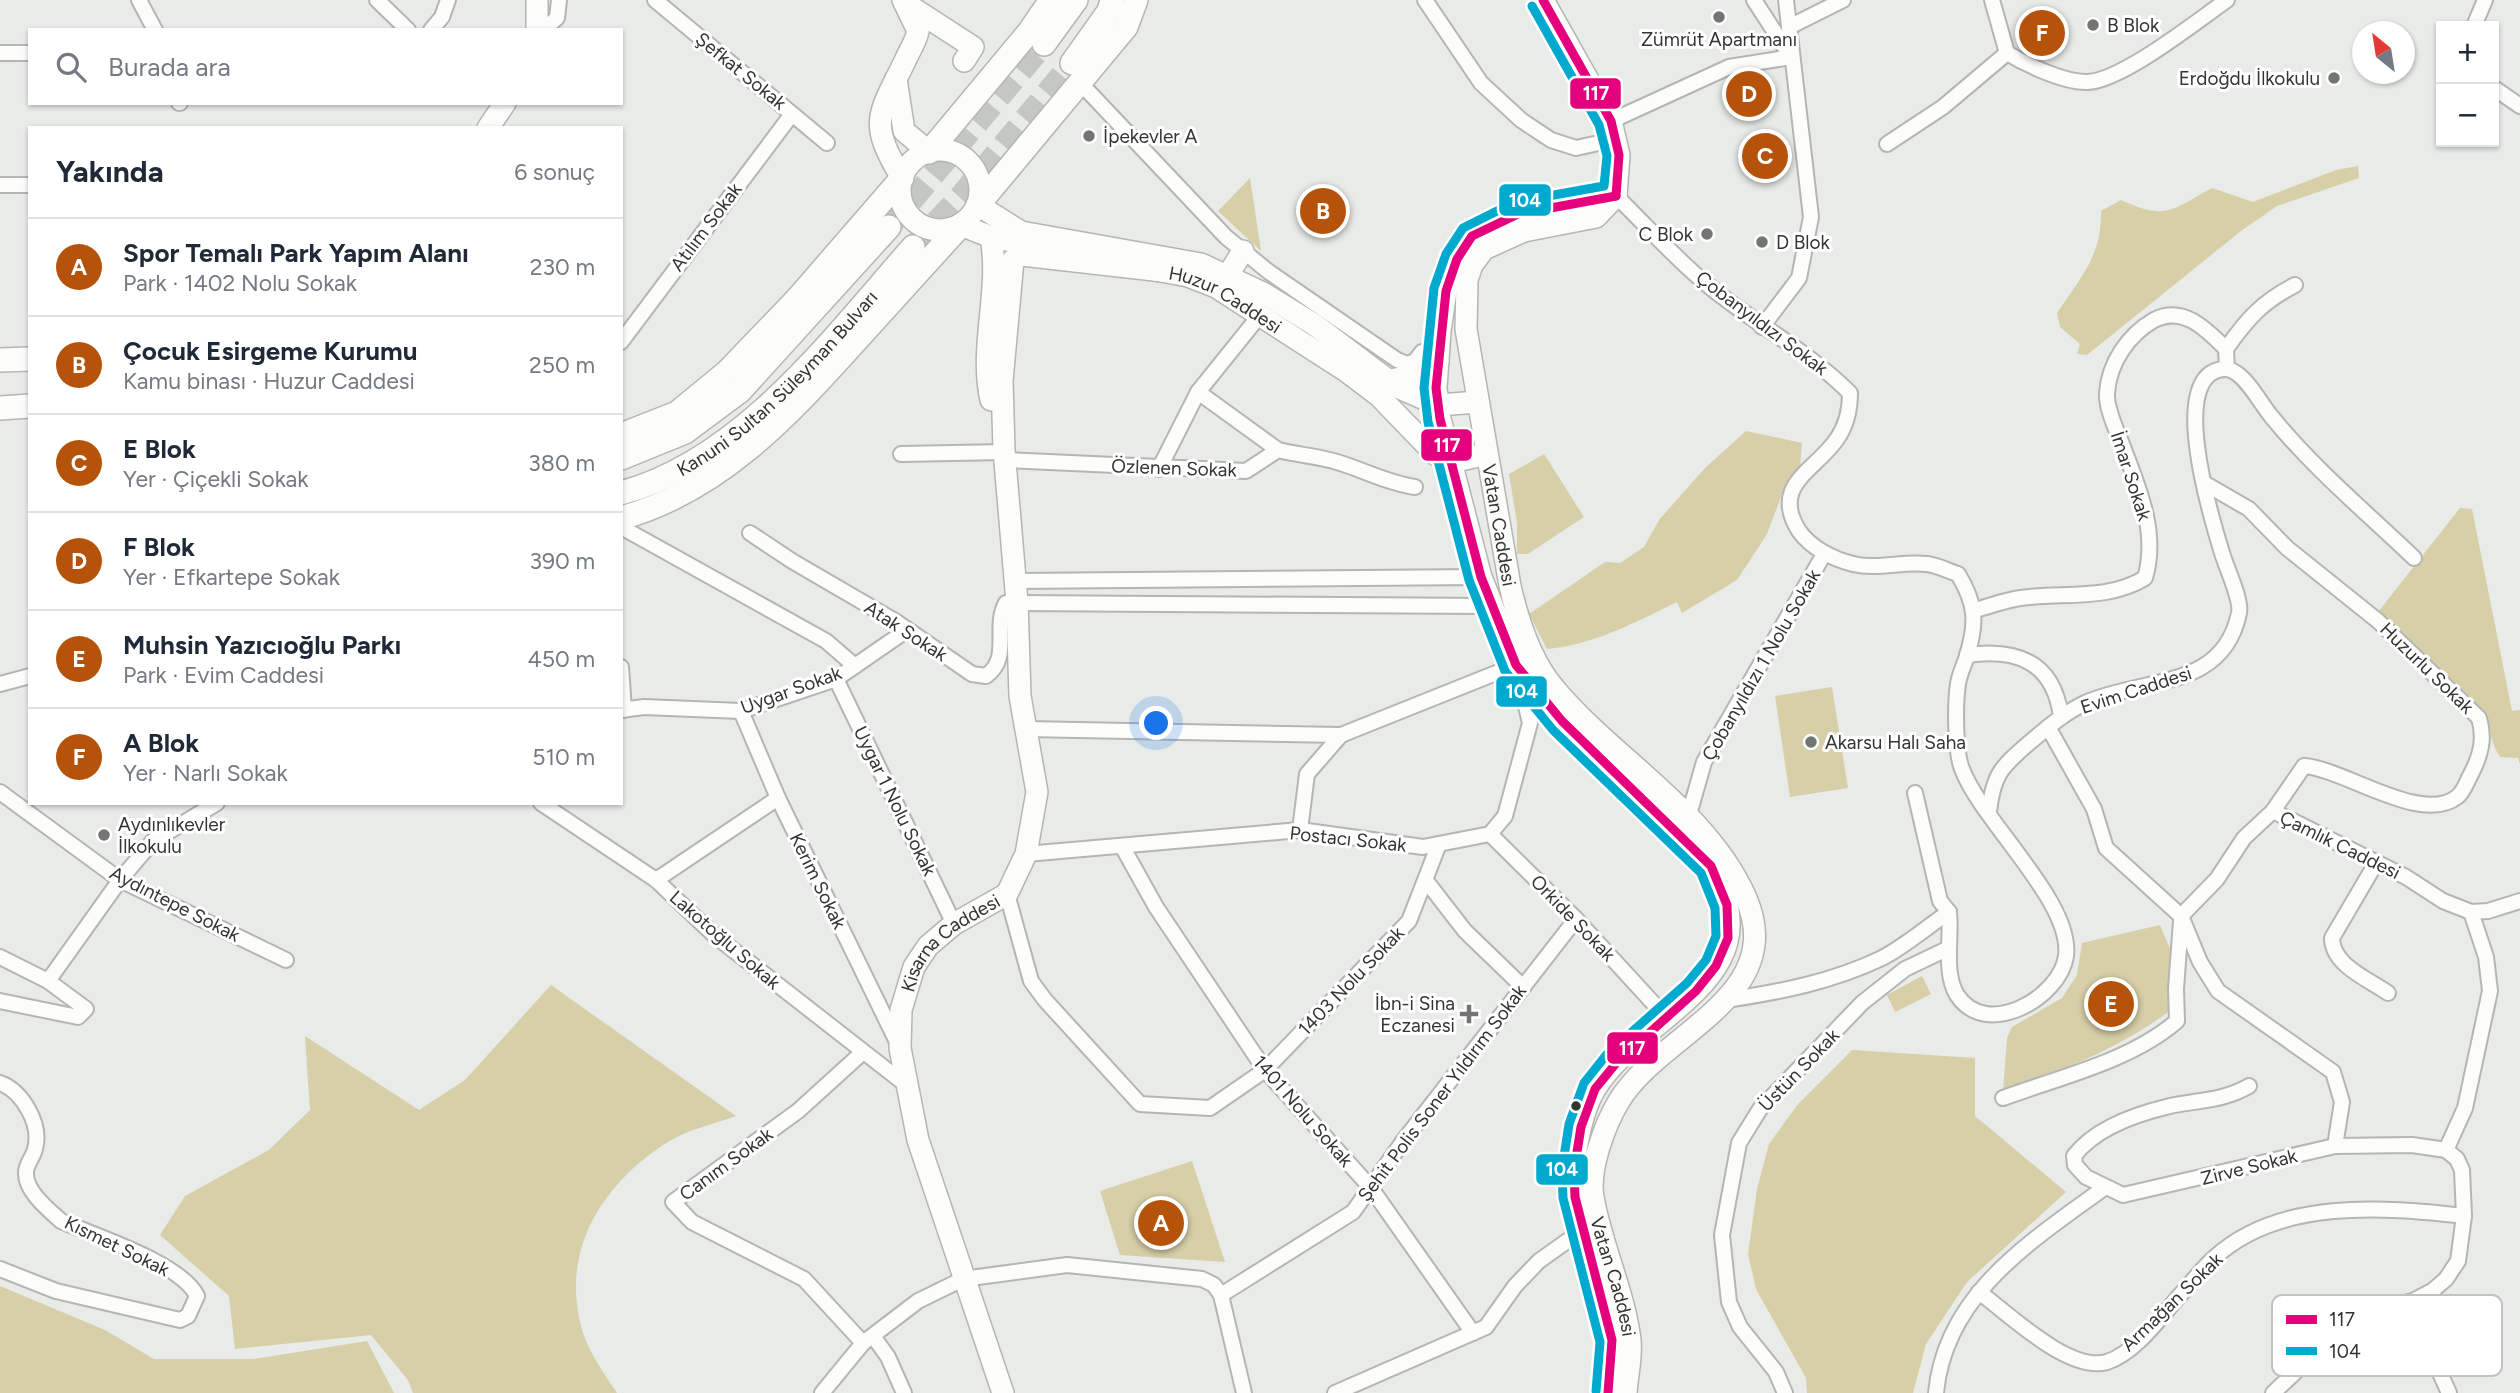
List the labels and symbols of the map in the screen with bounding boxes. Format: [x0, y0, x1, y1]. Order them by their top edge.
pin: F [2019, 7, 2065, 59]
marker: Zümrüt Apartmanı [1711, 9, 1727, 25]
place label: B Blok [2107, 14, 2160, 37]
marker: B Blok [2085, 17, 2101, 33]
north arrow [2352, 21, 2415, 84]
street label: Şefkat Sokak [691, 27, 792, 115]
place label: Zümrüt Apartmanı [1641, 28, 1797, 51]
place label: Erdoğdu İlkokulu [2179, 67, 2320, 90]
pin: D [1726, 68, 1772, 120]
marker: Erdoğdu İlkokulu [2326, 70, 2342, 86]
line badge: 117 [1569, 77, 1622, 110]
text: 117 [1583, 82, 1609, 105]
place label: İpekevler A [1103, 125, 1197, 148]
marker: İpekevler A [1081, 128, 1097, 144]
pin: C [1742, 130, 1788, 182]
street label: Atılım Sokak [665, 178, 747, 276]
line badge: 104 [1498, 183, 1552, 217]
pin: B [1300, 185, 1346, 237]
text: 104 [1509, 189, 1541, 212]
place label: C Blok [1639, 223, 1694, 246]
marker: C Blok [1699, 226, 1715, 242]
place label: D Blok [1776, 231, 1831, 254]
marker: D Blok [1754, 234, 1770, 250]
street label: Huzur Caddesi [1167, 261, 1286, 338]
street label: Çobanyıldızı Sokak [1692, 266, 1833, 381]
street label: Kanuni Sultan Süleyman Bulvarı [673, 286, 882, 481]
line badge: 117 [1420, 428, 1473, 462]
street label: İmar Sokak [2106, 428, 2157, 524]
text: 117 [1434, 434, 1460, 457]
street label: Özlenen Sokak [1111, 454, 1238, 482]
street label: Vatan Caddesi [1478, 462, 1521, 588]
street label: Çobanyıldızı 1 Nolu Sokak [1697, 565, 1826, 765]
street label: Atak Sokak [860, 596, 952, 667]
street label: Huzurlu Sokak [2375, 618, 2479, 719]
street label: Uygar Sokak [737, 661, 845, 719]
street label: Evim Caddesi [2077, 661, 2195, 719]
line badge: 104 [1495, 675, 1548, 708]
text: 104 [1506, 680, 1538, 703]
your location [1139, 706, 1173, 740]
street label: Uygar 1 Nolu Sokak [849, 722, 942, 880]
place label: Akarsu Halı Saha [1825, 731, 1966, 754]
marker: Akarsu Halı Saha [1803, 734, 1819, 750]
street label: Çamlık Caddesi [2276, 806, 2404, 884]
place label: Aydınlıkevler İlkokulu [118, 813, 226, 858]
street label: Postacı Sokak [1288, 821, 1408, 857]
marker: Aydınlıkevler İlkokulu [96, 827, 112, 843]
street label: Kerim Sokak [785, 829, 851, 934]
street label: Aydıntepe Sokak [106, 861, 245, 947]
street label: Orkide Sokak [1526, 870, 1621, 967]
street label: Lakotoğlu Sokak [665, 886, 786, 995]
street label: Kisarna Caddesi [896, 889, 1004, 995]
street label: 1403 Nolu Sokak [1293, 921, 1409, 1040]
pin: E [2088, 978, 2134, 1030]
street label: Şehit Polis Soner Yıldırım Sokak [1353, 979, 1532, 1206]
place label: İbn-i Sina Eczanesi [1375, 992, 1455, 1037]
marker: İbn-i Sina Eczanesi [1461, 1006, 1477, 1022]
street label: Üstün Sokak [1754, 1023, 1845, 1116]
line badge: 117 [1606, 1031, 1659, 1065]
text: 117 [1619, 1037, 1645, 1060]
street label: 1401 Nolu Sokak [1248, 1051, 1358, 1172]
unlabelled marker [1569, 1099, 1583, 1113]
street label: Canım Sokak [675, 1122, 778, 1206]
street label: Zirve Sokak [2199, 1144, 2300, 1190]
line badge: 104 [1535, 1153, 1589, 1186]
text: 104 [1546, 1158, 1578, 1181]
pin: A [1138, 1197, 1184, 1249]
street label: Kısmet Sokak [61, 1211, 174, 1282]
street label: Vatan Caddesi [1586, 1214, 1641, 1338]
street label: Armağan Sokak [2117, 1247, 2228, 1356]
legend [2272, 1295, 2502, 1376]
text: 117 [2329, 1308, 2355, 1331]
text: 104 [2329, 1340, 2361, 1363]

